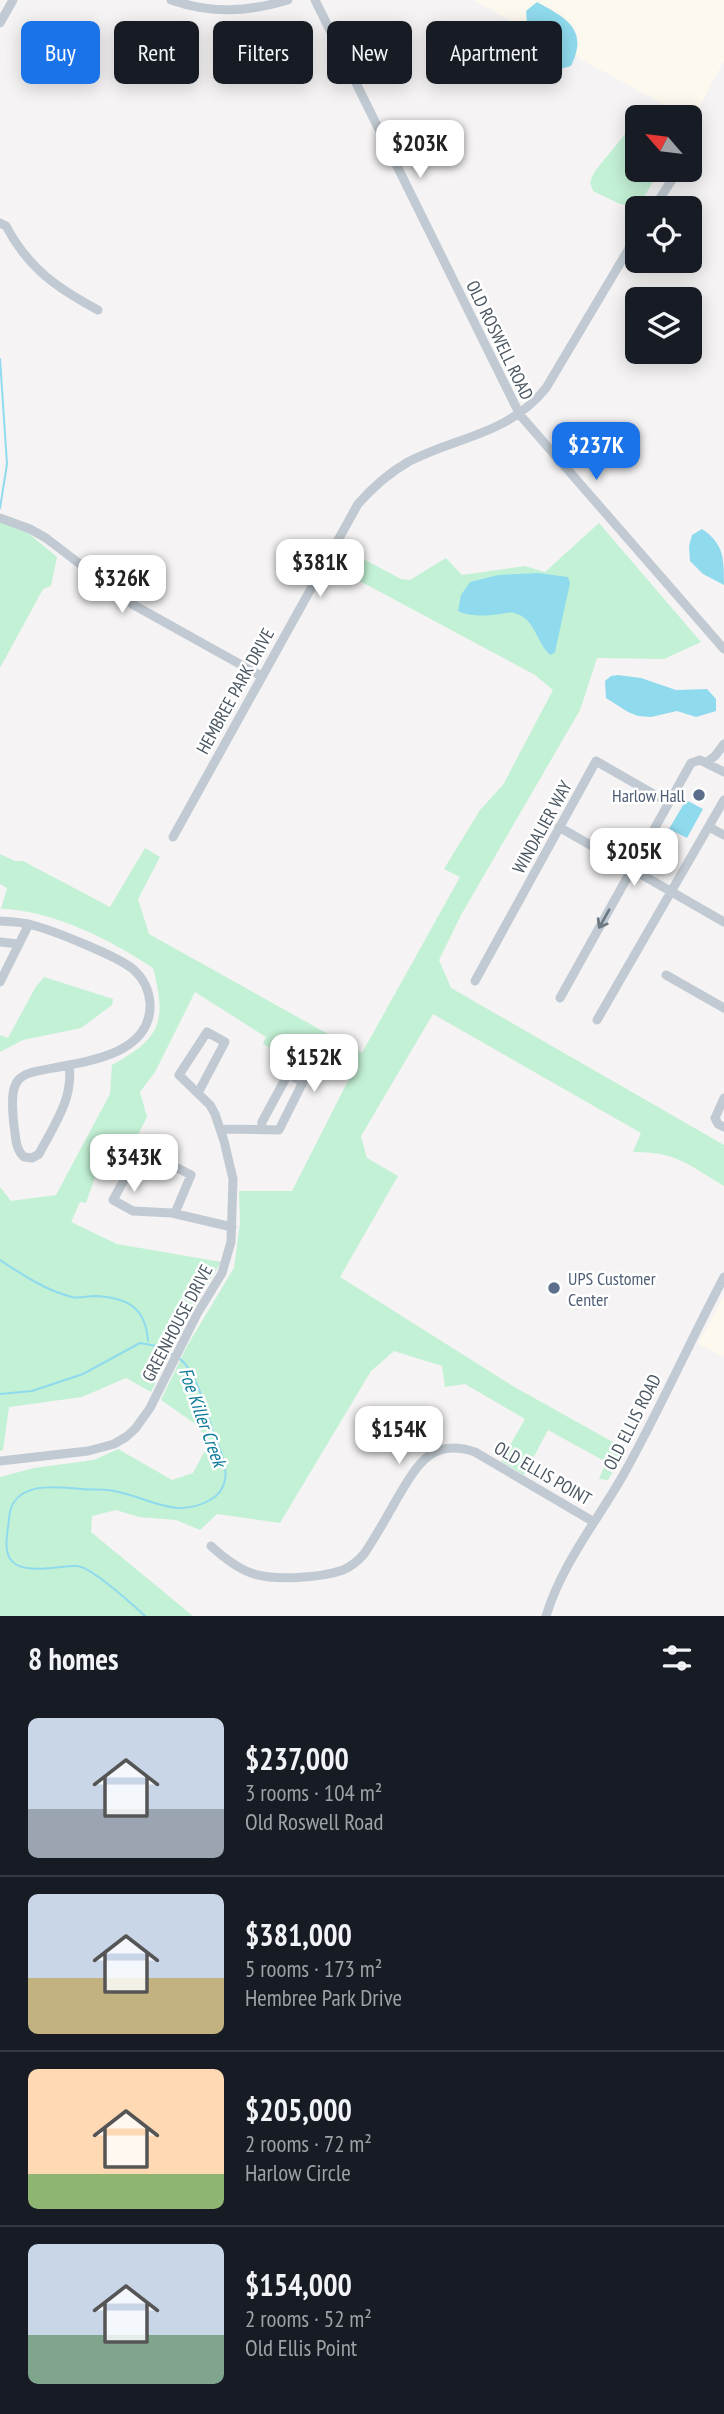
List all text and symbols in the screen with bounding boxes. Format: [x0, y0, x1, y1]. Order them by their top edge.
chip: Buy [21, 21, 100, 84]
chip: Rent [114, 21, 199, 84]
chip: Filters [213, 21, 313, 84]
chip: New [327, 21, 412, 84]
chip: Apartment [426, 21, 562, 84]
north arrow [625, 105, 702, 182]
map controls [625, 105, 702, 364]
pin: $203K [371, 120, 469, 180]
text: $203K [392, 128, 448, 157]
button: locate [625, 196, 702, 273]
street label: OLD ROSWELL ROAD [461, 277, 539, 403]
button: layers [625, 287, 702, 364]
pin: $237K [547, 422, 645, 482]
text: $237K [568, 430, 624, 459]
pin: $381K [271, 540, 369, 599]
text: $381K [292, 547, 348, 576]
pin: $326K [73, 556, 171, 615]
text: $326K [94, 563, 150, 592]
street label: HEMBREE PARK DRIVE [191, 624, 279, 758]
street label: WINDALIER WAY [507, 776, 577, 877]
place label: Harlow Hall [612, 784, 686, 807]
marker: Harlow Hall [691, 787, 707, 803]
pin: $205K [585, 828, 683, 888]
text: $205K [606, 836, 662, 865]
one-way arrow [597, 908, 610, 929]
pin: $152K [265, 1034, 363, 1094]
text: $152K [286, 1042, 342, 1071]
pin: $343K [85, 1134, 183, 1194]
text: $343K [106, 1142, 162, 1171]
street label: GREENHOUSE DRIVE [137, 1261, 217, 1385]
place label: UPS Customer Center [568, 1267, 656, 1311]
marker: UPS Customer Center [546, 1280, 562, 1296]
water label: Foe Killer Creek [174, 1364, 233, 1472]
street label: OLD ELLIS ROAD [598, 1370, 666, 1474]
pin: $154K [350, 1406, 448, 1466]
text: $154K [371, 1414, 427, 1443]
street label: OLD ELLIS POINT [490, 1436, 596, 1510]
text: 8 homes [28, 1639, 119, 1678]
icon: filters [658, 1639, 696, 1677]
text: $237,000 [245, 1739, 349, 1778]
icon: home [84, 1746, 168, 1830]
text: 3 rooms · 104 m² [245, 1778, 382, 1807]
text: Old Roswell Road [245, 1807, 383, 1836]
text: $381,000 [245, 1915, 352, 1954]
icon: home [84, 1922, 168, 2006]
text: 5 rooms · 173 m² [245, 1954, 382, 1983]
text: Hembree Park Drive [245, 1983, 402, 2012]
text: $205,000 [245, 2090, 352, 2129]
icon: home [84, 2097, 168, 2181]
text: 2 rooms · 72 m² [245, 2129, 372, 2158]
text: Harlow Circle [245, 2158, 351, 2187]
text: $154,000 [245, 2265, 352, 2304]
icon: home [84, 2272, 168, 2356]
text: 2 rooms · 52 m² [245, 2304, 372, 2333]
text: Old Ellis Point [245, 2333, 357, 2362]

